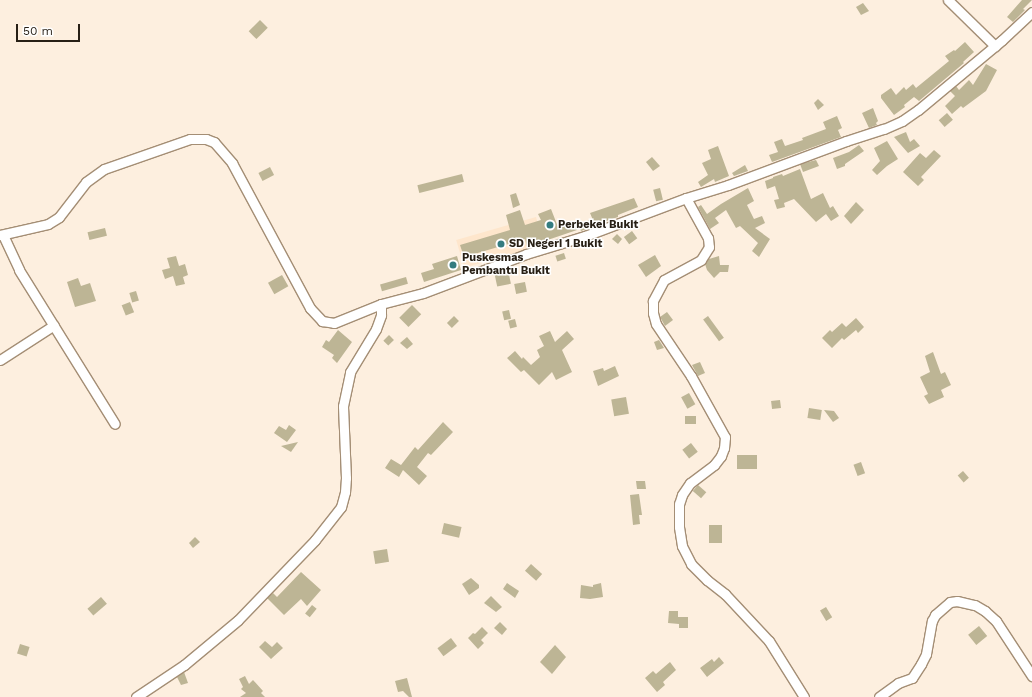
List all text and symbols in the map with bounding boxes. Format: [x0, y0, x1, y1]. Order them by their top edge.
scale bar [18, 16, 82, 42]
text: 50 m [23, 24, 53, 38]
place label: Perbekel Bukit [558, 218, 638, 232]
marker: Perbekel Bukit [545, 220, 555, 230]
place label: SD Negeri 1 Bukit [509, 237, 602, 251]
marker: SD Negeri 1 Bukit [496, 239, 506, 249]
place label: Puskesmas Pembantu Bukit [462, 252, 550, 278]
marker: Puskesmas Pembantu Bukit [447, 259, 459, 271]

